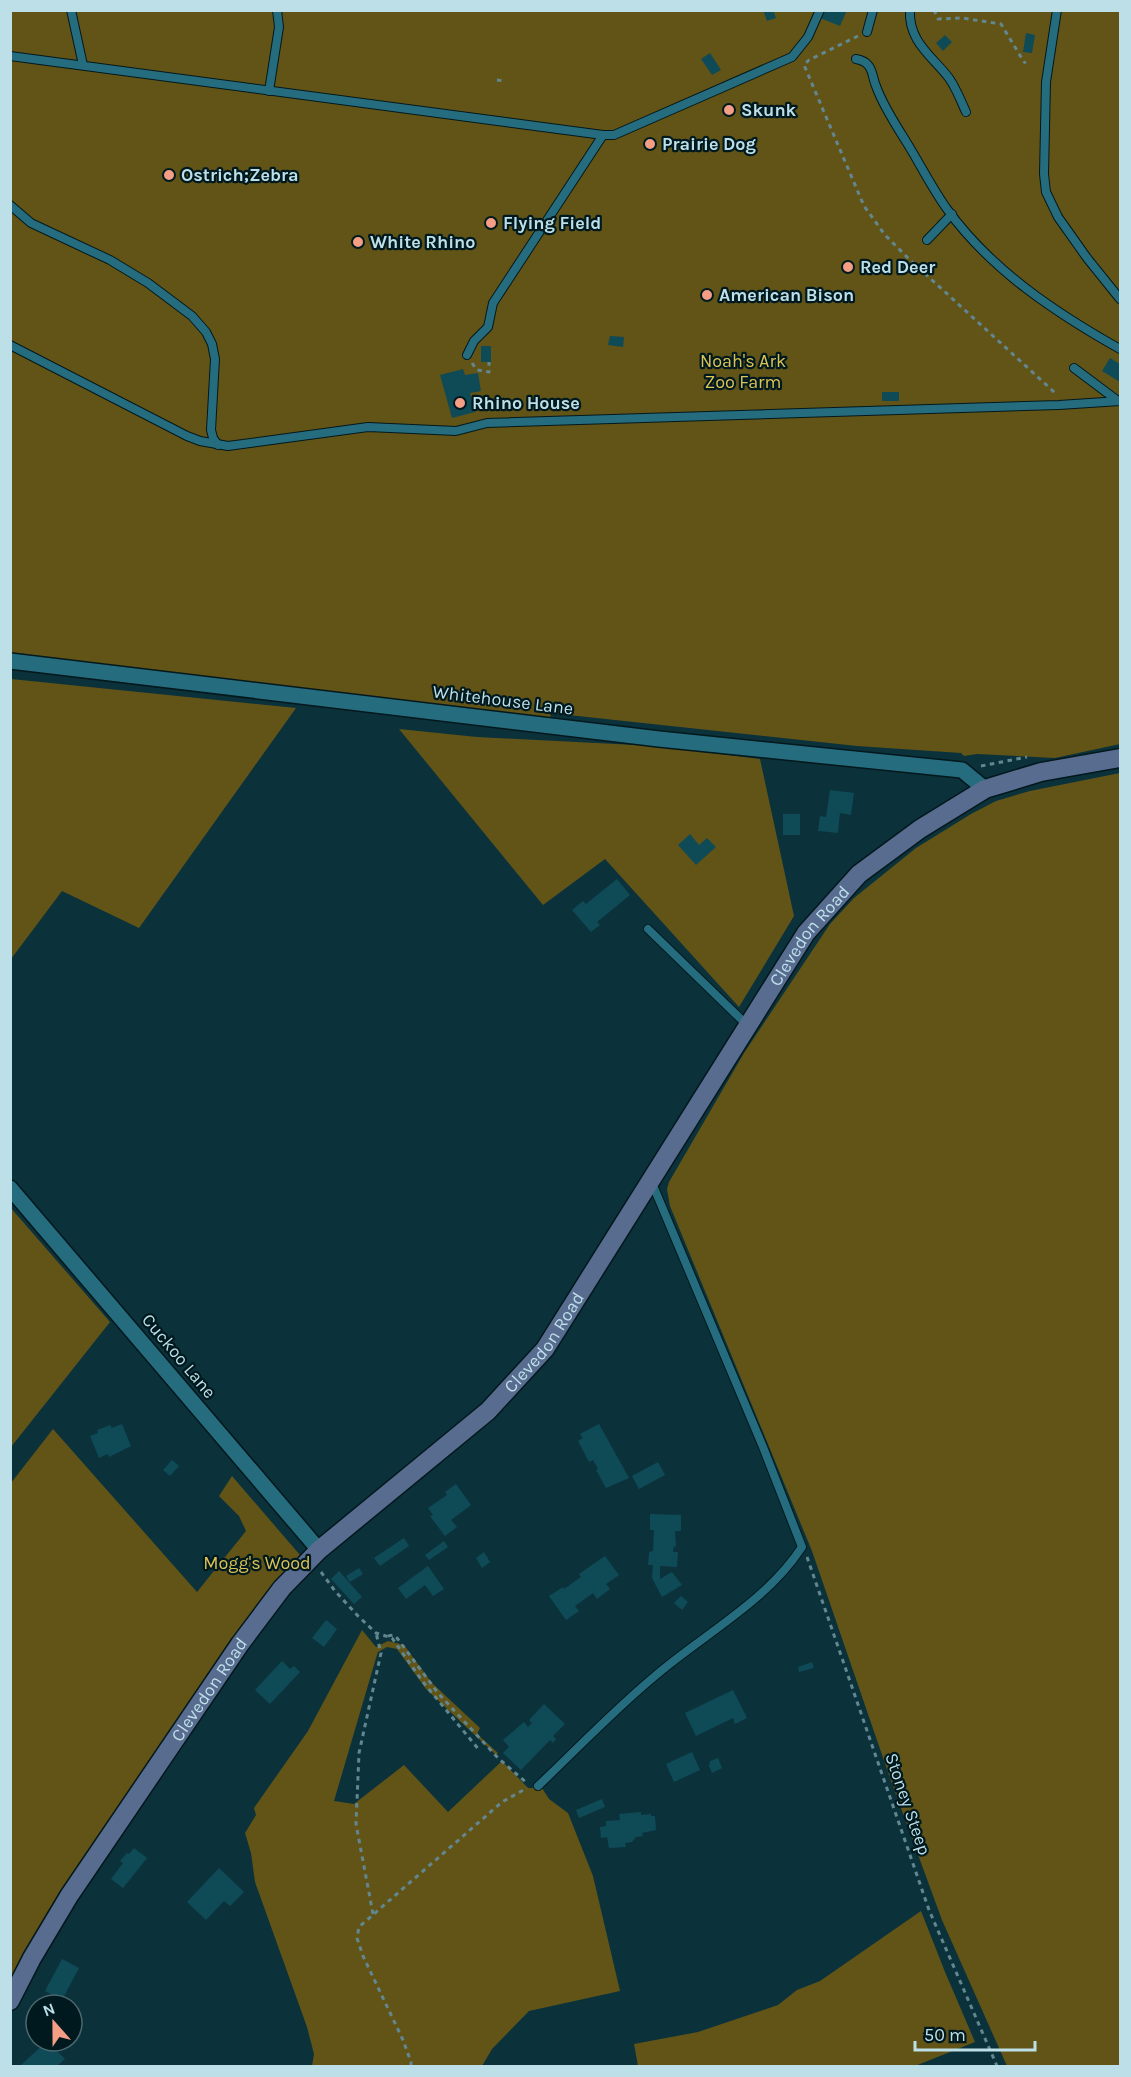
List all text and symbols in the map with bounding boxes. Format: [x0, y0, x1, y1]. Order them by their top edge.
place label: Skunk [741, 99, 797, 121]
marker: Skunk [722, 103, 736, 117]
place label: Prairie Dog [662, 133, 757, 155]
marker: Prairie Dog [643, 137, 657, 151]
place label: Ostrich;Zebra [181, 164, 299, 186]
marker: Ostrich;Zebra [162, 168, 176, 182]
place label: Flying Field [503, 212, 601, 234]
marker: Flying Field [484, 216, 498, 230]
place label: White Rhino [370, 231, 475, 253]
marker: White Rhino [351, 235, 365, 249]
place label: Red Deer [860, 256, 935, 278]
marker: Red Deer [841, 260, 855, 274]
place label: American Bison [719, 284, 854, 306]
marker: American Bison [700, 288, 714, 302]
park label: Noah's Ark Zoo Farm [700, 350, 786, 393]
place label: Rhino House [472, 392, 580, 414]
marker: Rhino House [453, 396, 467, 410]
street label: Whitehouse Lane [432, 680, 574, 720]
street label: Clevedon Road [764, 881, 854, 990]
street label: Clevedon Road [499, 1288, 589, 1397]
street label: Cuckoo Lane [137, 1309, 221, 1403]
park label: Mogg's Wood [203, 1552, 311, 1574]
street label: Clevedon Road [166, 1633, 252, 1746]
street label: Stoney Steep [880, 1750, 936, 1858]
north arrow [24, 1993, 84, 2053]
text: N [40, 1999, 58, 2020]
scale bar [915, 2014, 1035, 2052]
text: 50 m [924, 2024, 966, 2046]

